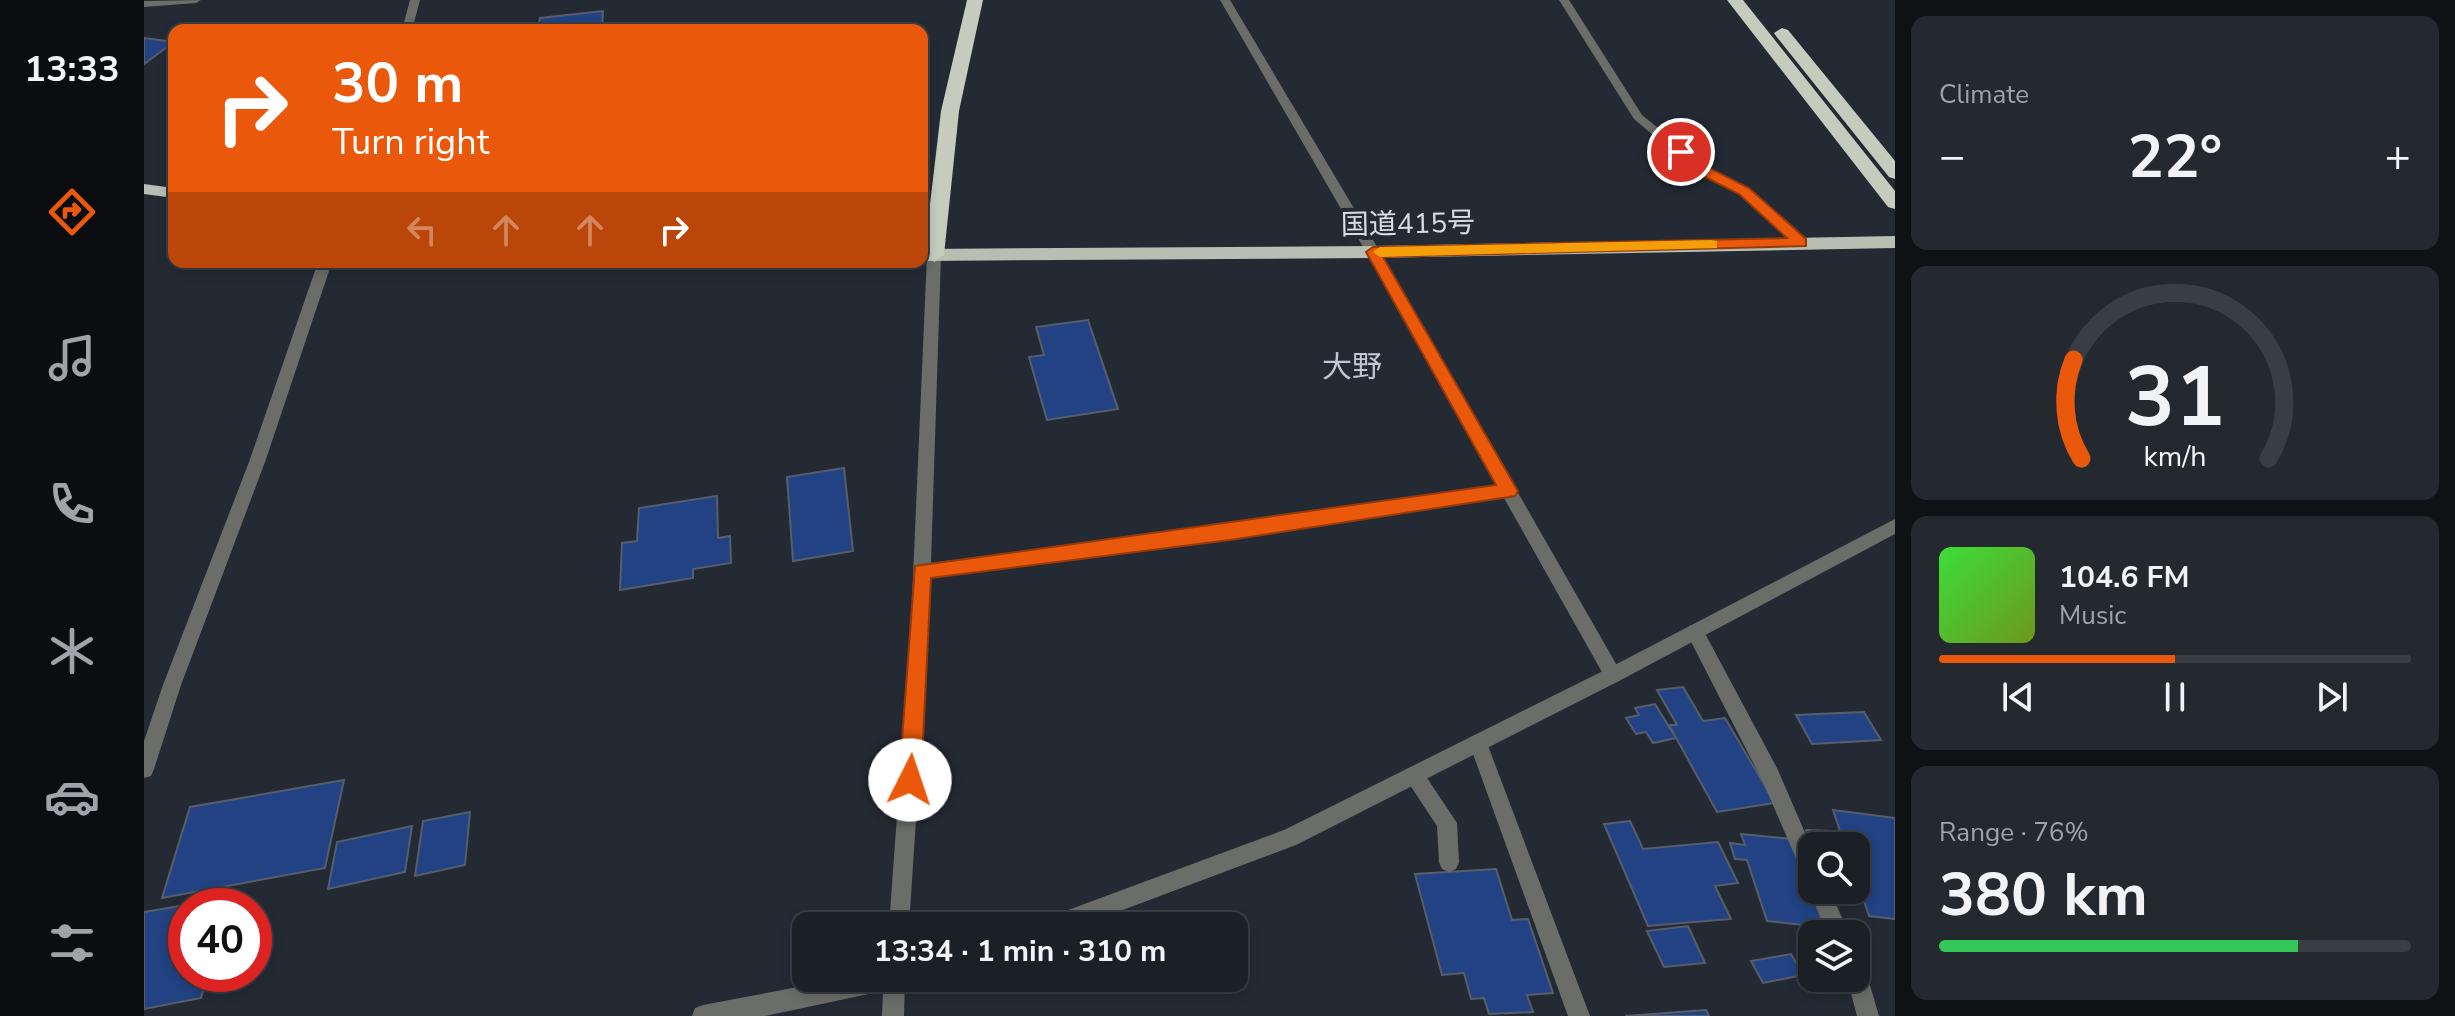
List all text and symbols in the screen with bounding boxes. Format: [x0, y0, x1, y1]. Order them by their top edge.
text: 13:33 [24, 45, 120, 94]
text: 30 m [332, 45, 463, 122]
icon: right [200, 56, 304, 160]
text: Climate [1939, 77, 2029, 112]
text: 22° [2128, 116, 2222, 198]
text: Turn right [332, 118, 489, 167]
pin [1647, 118, 1715, 186]
text: − [1939, 127, 1965, 187]
text: + [2385, 127, 2411, 187]
icon: arrive [1659, 130, 1703, 174]
icon: directions [44, 184, 100, 240]
street label: 国道415号 [1340, 204, 1476, 244]
icon: left [400, 208, 444, 252]
icon: ahead [484, 208, 528, 252]
icon: ahead [568, 208, 612, 252]
icon: right [652, 208, 696, 252]
icon: music [44, 330, 100, 386]
text: 31 [2125, 341, 2225, 454]
district label: 大野 [1322, 347, 1382, 388]
text: km/h [2144, 437, 2206, 476]
icon: phone [44, 476, 100, 532]
text: 104.6 FM [2059, 557, 2189, 598]
text: Music [2059, 598, 2126, 633]
icon: climate [44, 623, 100, 679]
icon: previous [1996, 675, 2040, 719]
icon: pause [2153, 675, 2197, 719]
icon: next [2310, 675, 2354, 719]
position arrow [868, 738, 952, 822]
icon: car [44, 769, 100, 825]
text: Range · 76% [1939, 815, 2089, 850]
map controls [1798, 832, 1870, 992]
button: search [1798, 832, 1870, 904]
text: 380 km [1939, 854, 2148, 936]
speed limit sign: 40 [168, 888, 272, 992]
icon: filters [44, 915, 100, 971]
button: layers [1798, 920, 1870, 992]
text: 13:34 · 1 min · 310 m [874, 931, 1166, 972]

